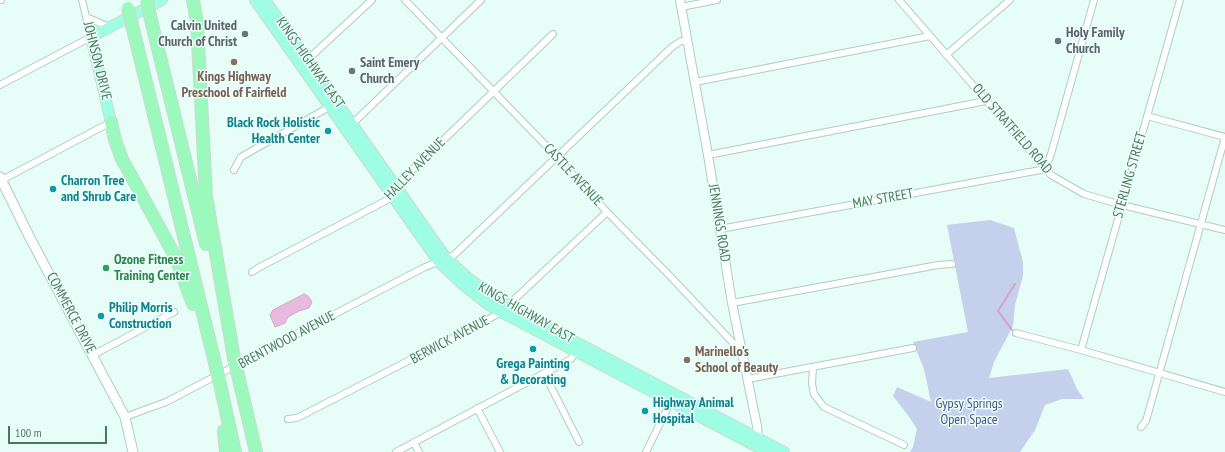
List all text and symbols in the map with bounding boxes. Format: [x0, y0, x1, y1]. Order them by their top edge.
street label: KINGS HIGHWAY EAST [272, 14, 348, 112]
place label: Calvin United Church of Christ [158, 18, 237, 50]
street label: JOHNSON DRIVE [79, 20, 115, 102]
place label: Holy Family Church [1066, 25, 1125, 58]
marker: Calvin United Church of Christ [240, 29, 250, 39]
marker: Holy Family Church [1053, 36, 1063, 46]
place label: Saint Emery Church [360, 55, 419, 88]
marker: Kings Highway Preschool of Fairfield [229, 57, 239, 67]
marker: Saint Emery Church [347, 66, 357, 76]
place label: Kings Highway Preschool of Fairfield [182, 69, 286, 102]
street label: OLD STRATFIELD ROAD [968, 81, 1056, 177]
place label: Black Rock Holistic Health Center [227, 115, 320, 148]
marker: Black Rock Holistic Health Center [323, 126, 333, 136]
street label: STERLING STREET [1110, 130, 1150, 220]
street label: HALLEY AVENUE [381, 134, 449, 204]
street label: CASTLE AVENUE [540, 140, 606, 210]
place label: Charron Tree and Shrub Care [61, 173, 136, 206]
street label: JENNINGS ROAD [705, 183, 733, 263]
marker: Charron Tree and Shrub Care [48, 184, 58, 194]
street label: MAY STREET [851, 185, 915, 213]
place label: Ozone Fitness Training Center [114, 252, 190, 284]
marker: Ozone Fitness Training Center [101, 263, 111, 273]
street label: COMMERCE DRIVE [43, 270, 99, 356]
street label: KINGS HIGHWAY EAST [475, 279, 577, 347]
place label: Philip Morris Construction [109, 300, 173, 332]
street label: BRENTWOOD AVENUE [236, 307, 338, 373]
marker: Philip Morris Construction [96, 311, 106, 321]
street label: BERWICK AVENUE [408, 312, 492, 368]
marker: Grega Painting & Decorating [528, 344, 538, 354]
place label: Marinello's School of Beauty [695, 344, 778, 376]
marker: Marinello's School of Beauty [682, 355, 692, 365]
place label: Grega Painting & Decorating [496, 356, 570, 388]
place label: Highway Animal Hospital [653, 395, 734, 428]
park label: Gypsy Springs Open Space [935, 396, 1003, 428]
marker: Highway Animal Hospital [640, 406, 650, 416]
scale bar [10, 418, 109, 444]
text: 100 m [15, 425, 42, 440]

